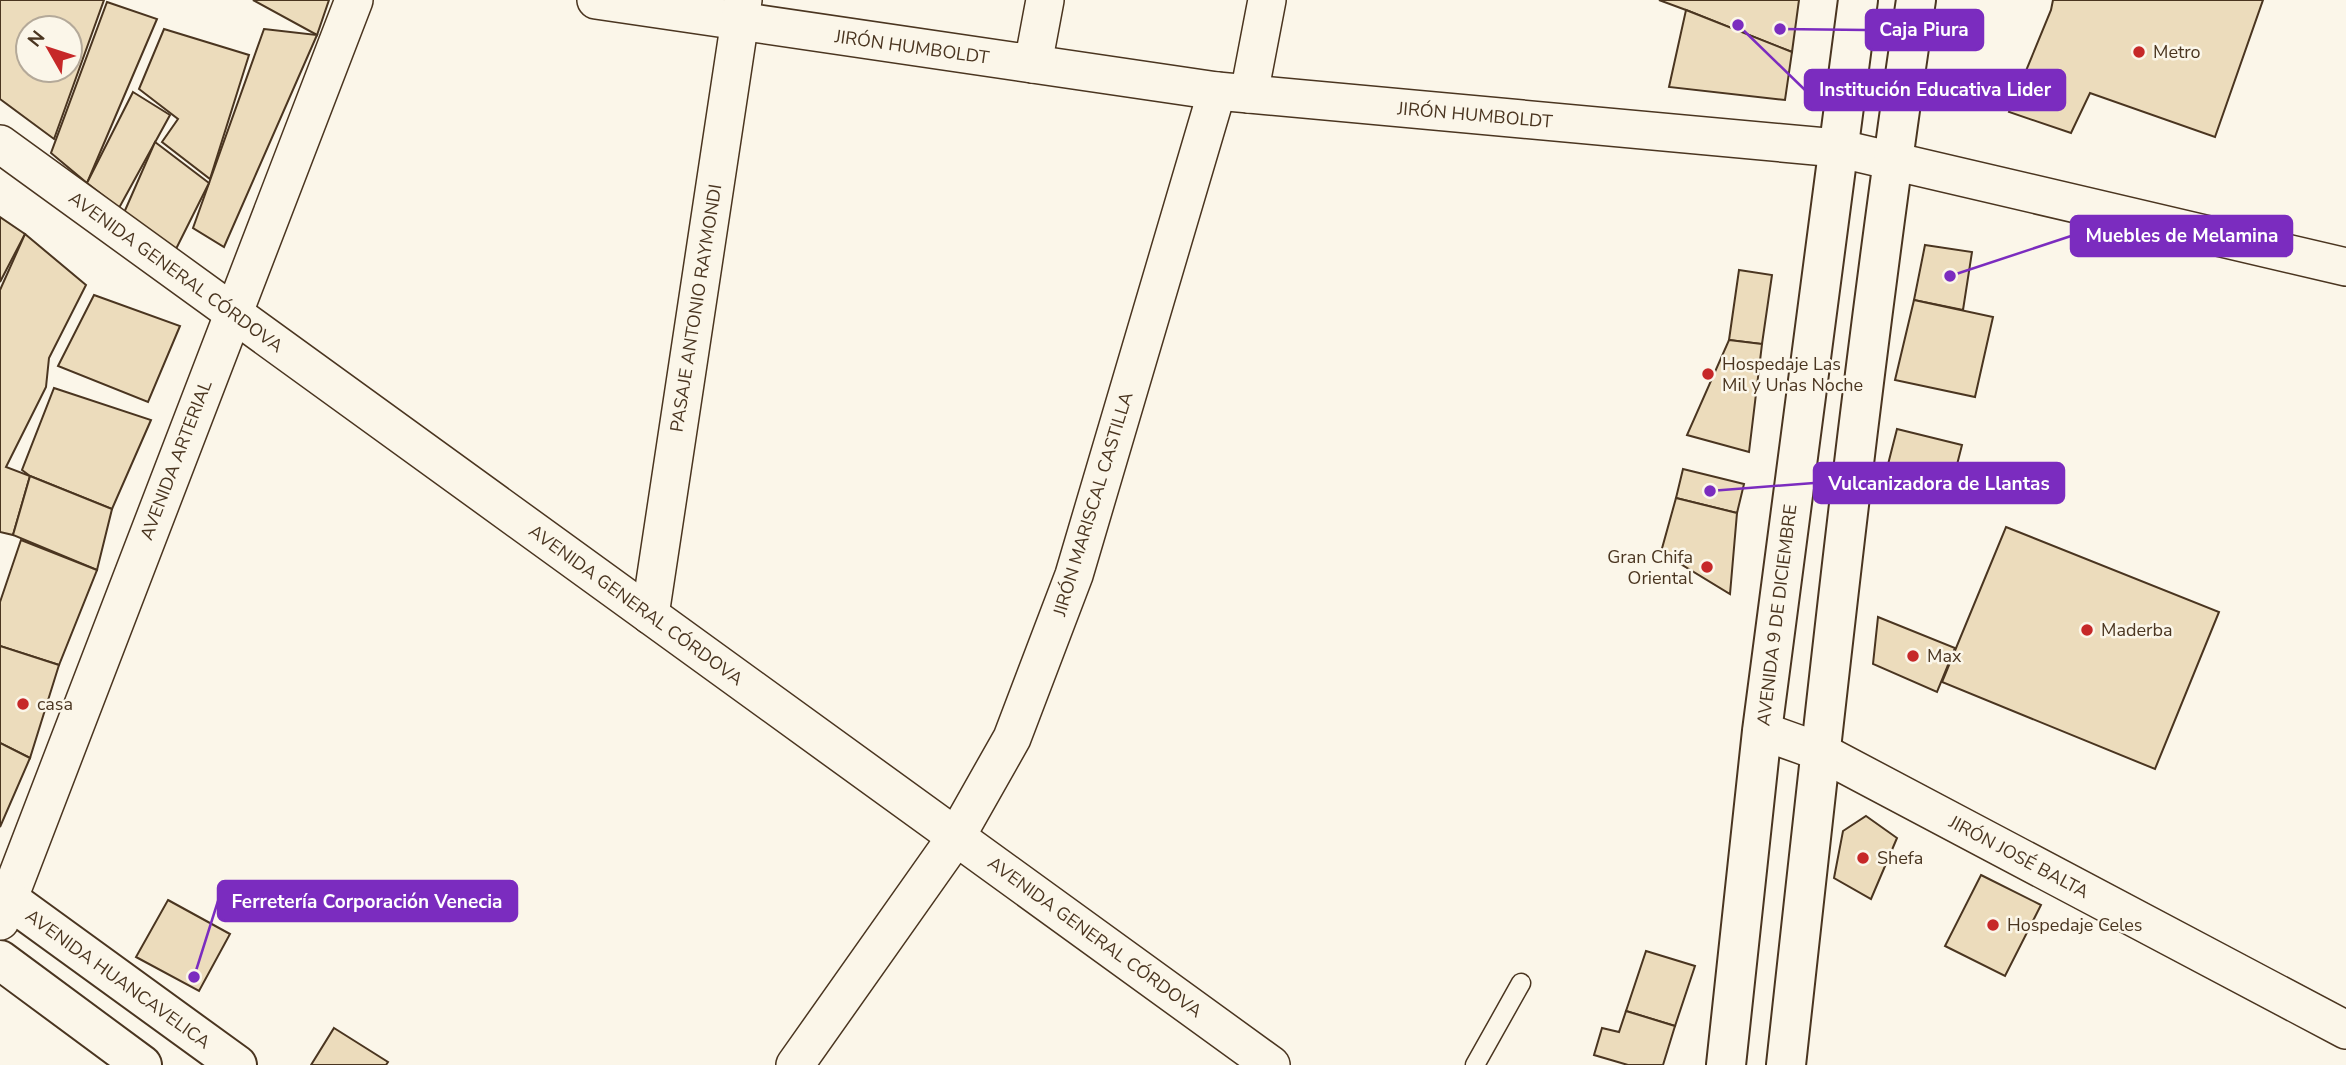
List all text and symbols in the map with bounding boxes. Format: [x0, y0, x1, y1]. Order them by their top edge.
callout: Caja Piura [1866, 10, 1983, 50]
north arrow [14, 14, 84, 84]
text: Caja Piura [1879, 17, 1969, 43]
street label: JIRÓN HUMBOLDT [832, 24, 991, 70]
text: N [22, 25, 51, 53]
place label: Metro [2153, 40, 2201, 64]
marker: Metro [2131, 44, 2147, 60]
callout: Institución Educativa Lider [1805, 70, 2065, 110]
text: Institución Educativa Lider [1819, 77, 2052, 103]
street label: JIRÓN HUMBOLDT [1396, 96, 1554, 134]
street label: PASAJE ANTONIO RAYMONDI [665, 182, 727, 434]
street label: AVENIDA GENERAL CÓRDOVA [64, 186, 288, 358]
callout: Muebles de Melamina [2071, 216, 2292, 256]
text: Muebles de Melamina [2086, 223, 2278, 249]
place label: Hospedaje Las Mil y Unas Noche [1722, 352, 1863, 397]
marker: Hospedaje Las Mil y Unas Noche [1700, 366, 1716, 382]
street label: AVENIDA ARTERIAL [134, 376, 218, 543]
street label: JIRÓN MARISCAL CASTILLA [1047, 389, 1139, 620]
callout: Vulcanizadora de Llantas [1814, 463, 2064, 503]
text: Vulcanizadora de Llantas [1827, 471, 2050, 497]
street label: AVENIDA 9 DE DICIEMBRE [1751, 503, 1803, 727]
street label: AVENIDA GENERAL CÓRDOVA [524, 519, 748, 691]
place label: Gran Chifa Oriental [1607, 545, 1694, 590]
marker: Gran Chifa Oriental [1699, 559, 1715, 575]
place label: Maderba [2101, 618, 2172, 642]
marker: Maderba [2079, 622, 2095, 638]
place label: Max [1927, 644, 1962, 668]
marker: Max [1905, 648, 1921, 664]
place label: casa [37, 692, 73, 716]
marker: casa [15, 696, 31, 712]
street label: JIRÓN JOSÉ BALTA [1944, 810, 2093, 904]
place label: Shefa [1877, 846, 1923, 870]
marker: Shefa [1855, 850, 1871, 866]
street label: AVENIDA GENERAL CÓRDOVA [983, 851, 1207, 1023]
callout: Ferretería Corporación Venecia [218, 881, 517, 921]
text: Ferretería Corporación Venecia [232, 889, 502, 915]
street label: AVENIDA HUANCAVELICA [21, 904, 215, 1054]
place label: Hospedaje Celes [2007, 913, 2142, 937]
marker: Hospedaje Celes [1985, 917, 2001, 933]

